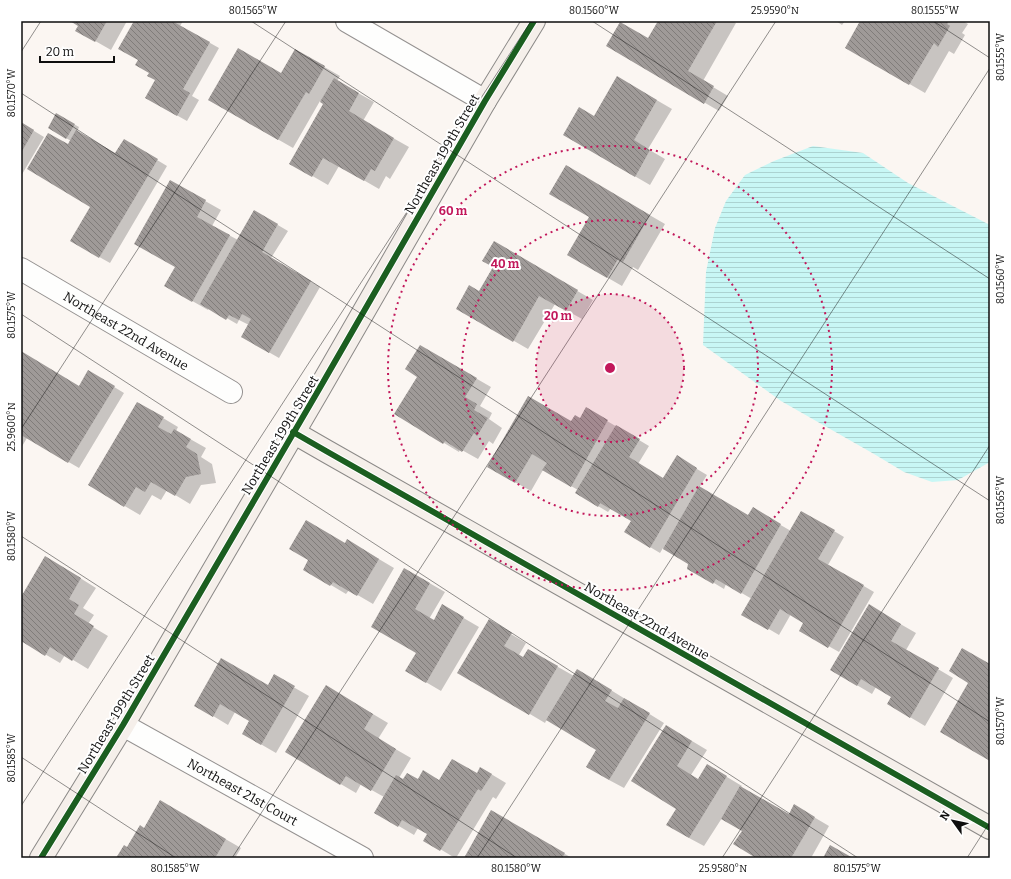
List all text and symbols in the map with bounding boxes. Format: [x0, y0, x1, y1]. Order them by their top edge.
text: 80.1565°W [229, 5, 278, 17]
text: 80.1560°W [569, 5, 620, 17]
text: 25.9590°N [751, 5, 799, 17]
text: 80.1555°W [911, 5, 960, 17]
text: 80.1555°W [995, 32, 1007, 81]
scale bar [40, 38, 114, 64]
text: 20 m [46, 45, 75, 59]
text: 80.1570°W [6, 68, 18, 117]
street label: Northeast 199th Street [401, 91, 483, 217]
text: 60 m [439, 204, 468, 218]
text: 80.1560°W [995, 253, 1007, 304]
text: 40 m [491, 257, 520, 271]
street label: Northeast 22nd Avenue [61, 288, 191, 373]
text: 80.1575°W [6, 290, 18, 339]
text: 20 m [544, 309, 573, 323]
centre of rings [603, 361, 617, 375]
street label: Northeast 199th Street [239, 373, 322, 497]
text: 25.9600°N [6, 402, 18, 452]
text: 80.1565°W [995, 475, 1007, 524]
text: 80.1580°W [6, 510, 18, 561]
street label: Northeast 22nd Avenue [582, 579, 712, 663]
street label: Northeast 199th Street [75, 652, 158, 776]
text: 80.1570°W [995, 696, 1007, 745]
text: 80.1585°W [6, 733, 18, 782]
street label: Northeast 21st Court [185, 755, 301, 828]
north arrow [933, 801, 973, 841]
text: N [937, 808, 953, 823]
text: 80.1585°W [151, 863, 200, 875]
text: 80.1580°W [491, 863, 542, 875]
text: 25.9580°N [699, 863, 747, 875]
text: 80.1575°W [833, 863, 882, 875]

